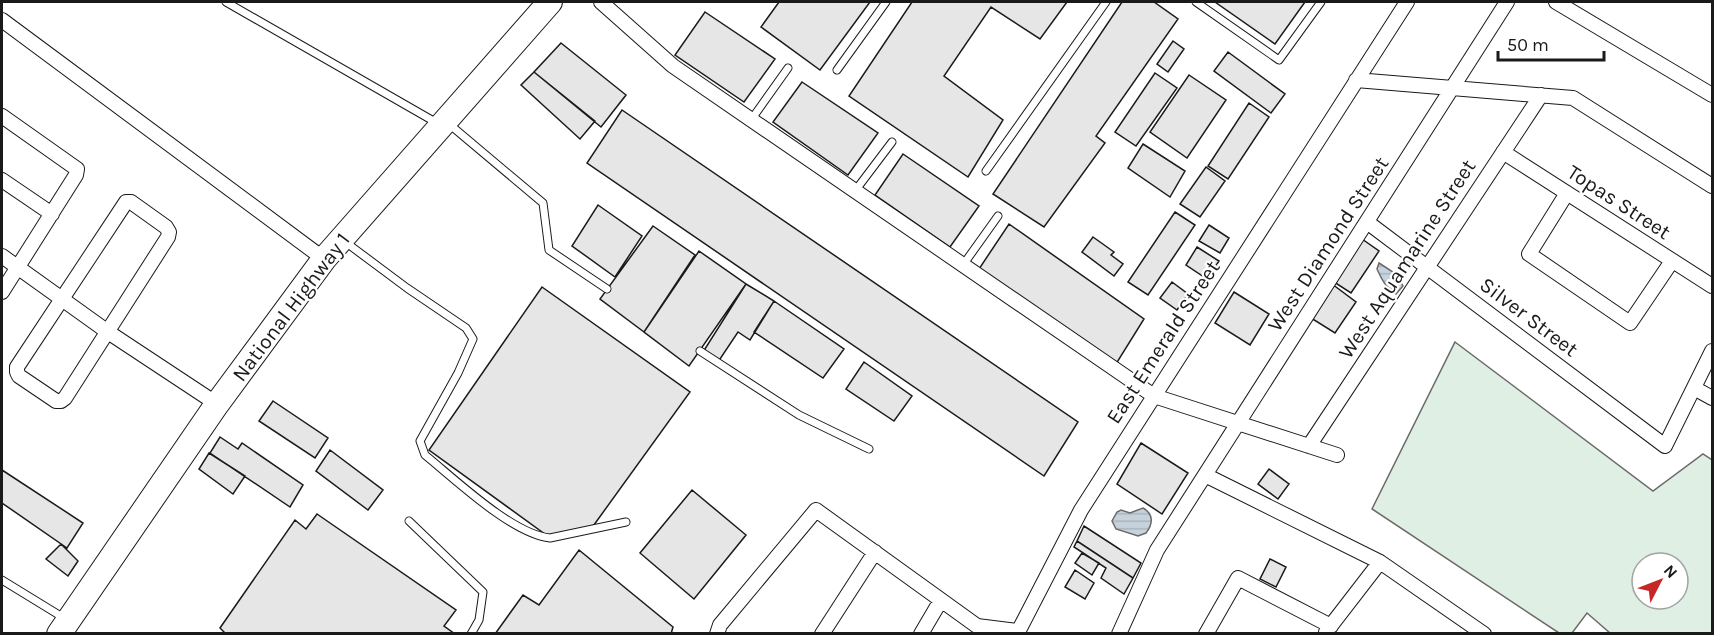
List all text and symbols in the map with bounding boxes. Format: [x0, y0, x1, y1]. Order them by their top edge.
scale bar [1498, 24, 1604, 62]
text: 50 m [1507, 34, 1549, 56]
street label: West Diamond Street [1263, 152, 1393, 336]
street label: West Aquamarine Street [1334, 155, 1480, 363]
street label: Topas Street [1563, 160, 1675, 244]
street label: National Highway 1 [227, 228, 355, 386]
street label: East Emerald Street [1101, 256, 1225, 428]
street label: Silver Street [1475, 272, 1583, 362]
north arrow [1630, 551, 1690, 611]
text: N [1660, 561, 1682, 582]

